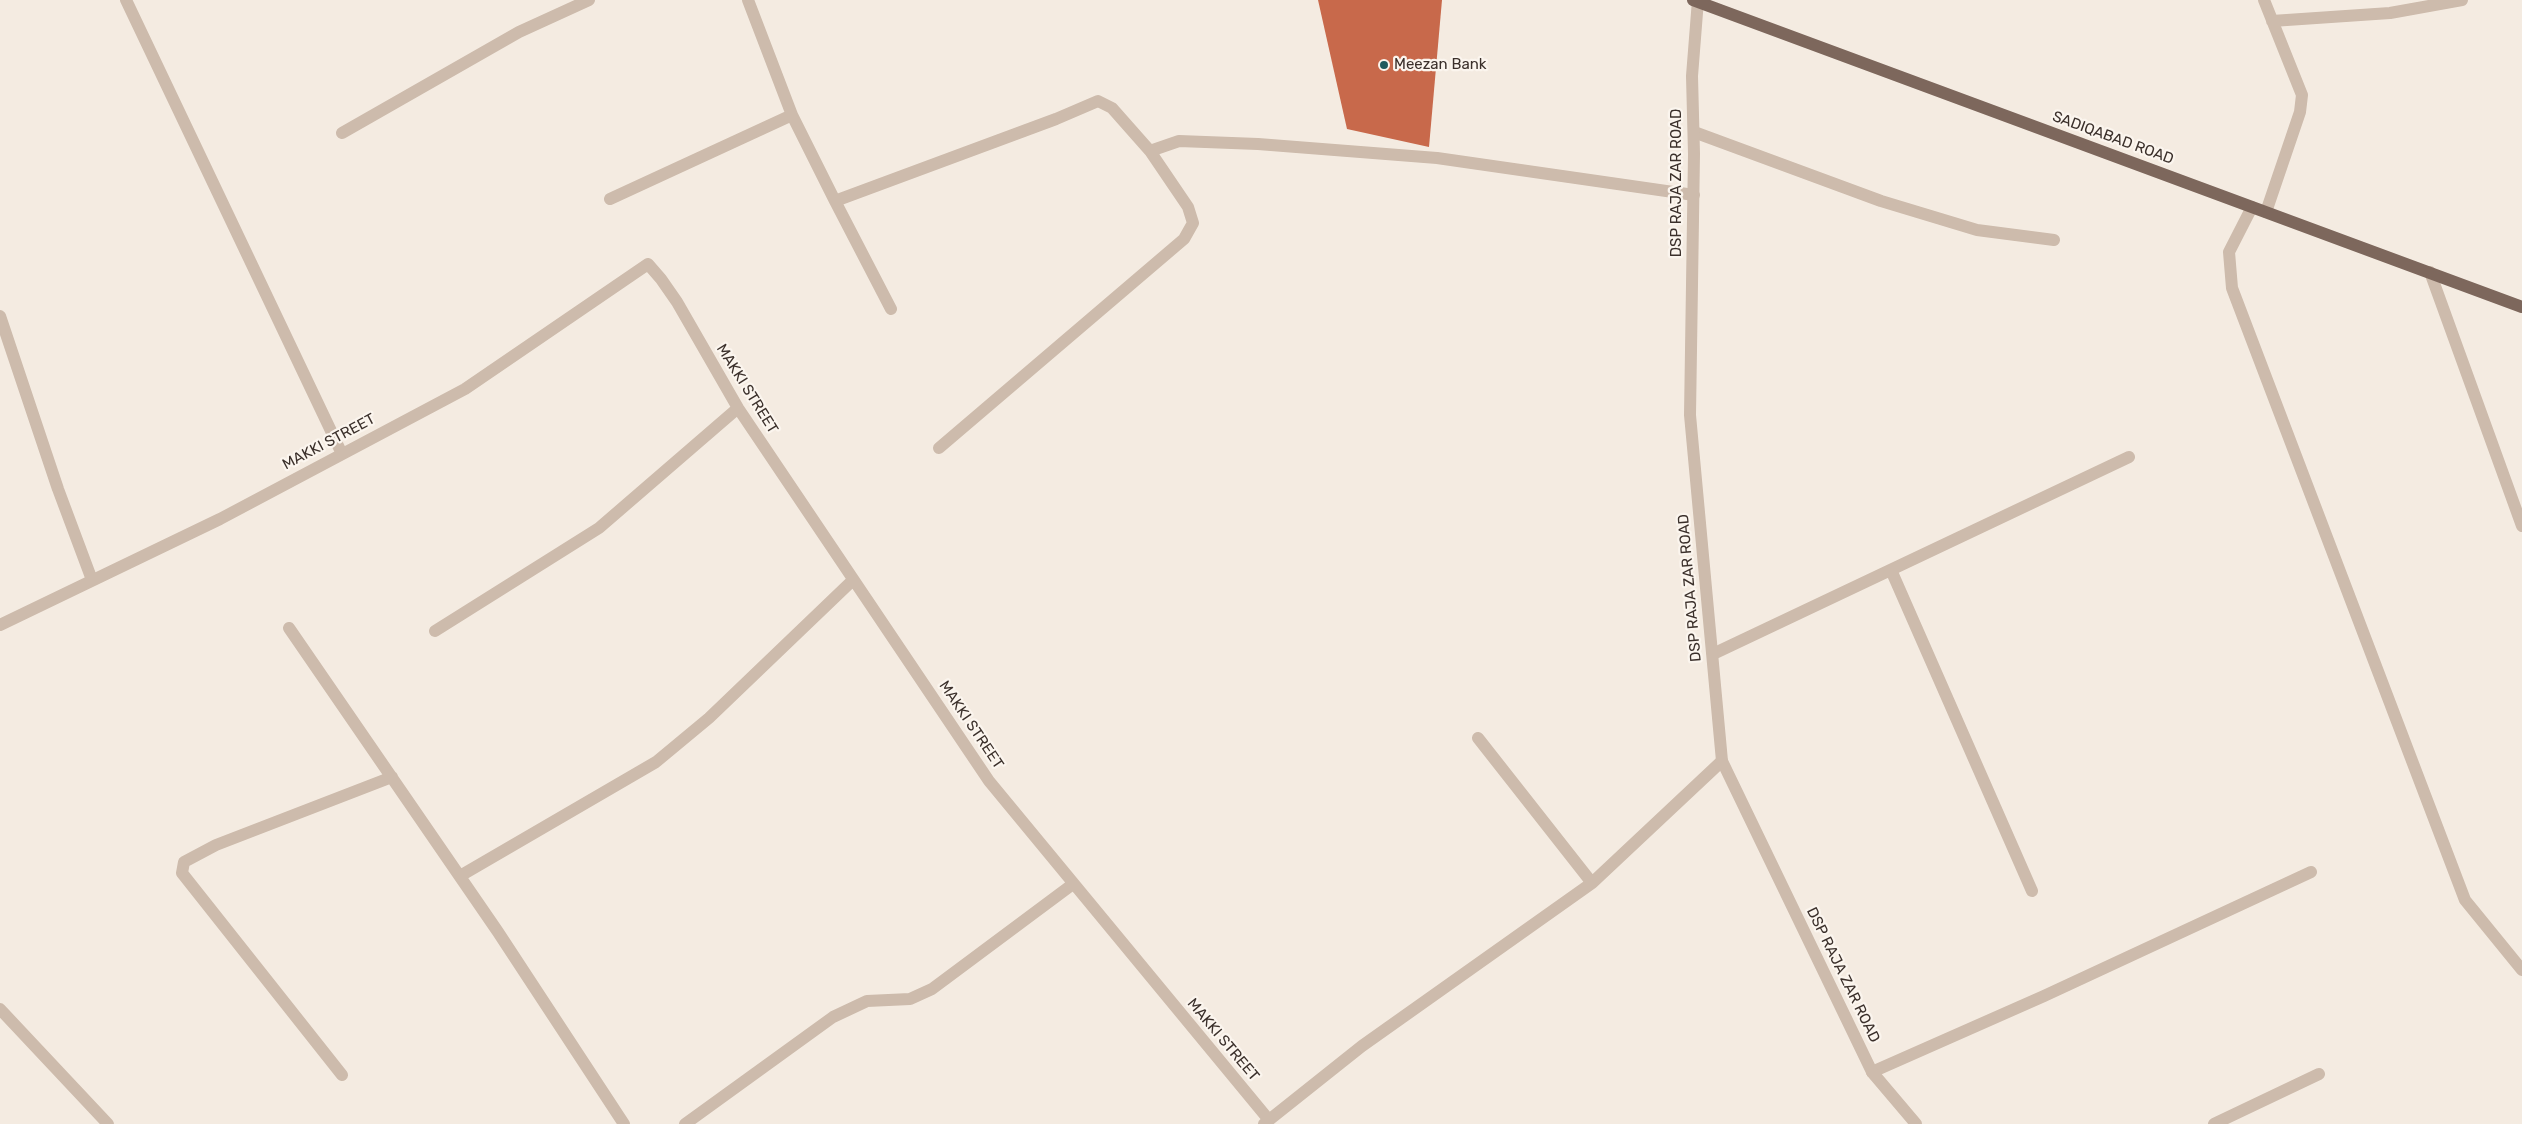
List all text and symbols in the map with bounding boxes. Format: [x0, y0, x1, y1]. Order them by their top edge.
place label: Meezan Bank [1394, 56, 1487, 74]
marker: Meezan Bank [1378, 59, 1390, 71]
street label: SADIQABAD ROAD [2050, 108, 2176, 168]
street label: DSP RAJA ZAR ROAD [1668, 109, 1686, 257]
street label: MAKKI STREET [712, 341, 782, 437]
street label: MAKKI STREET [280, 410, 378, 474]
street label: DSP RAJA ZAR ROAD [1675, 513, 1705, 663]
street label: MAKKI STREET [935, 678, 1007, 772]
street label: DSP RAJA ZAR ROAD [1802, 904, 1884, 1046]
street label: MAKKI STREET [1183, 995, 1263, 1085]

